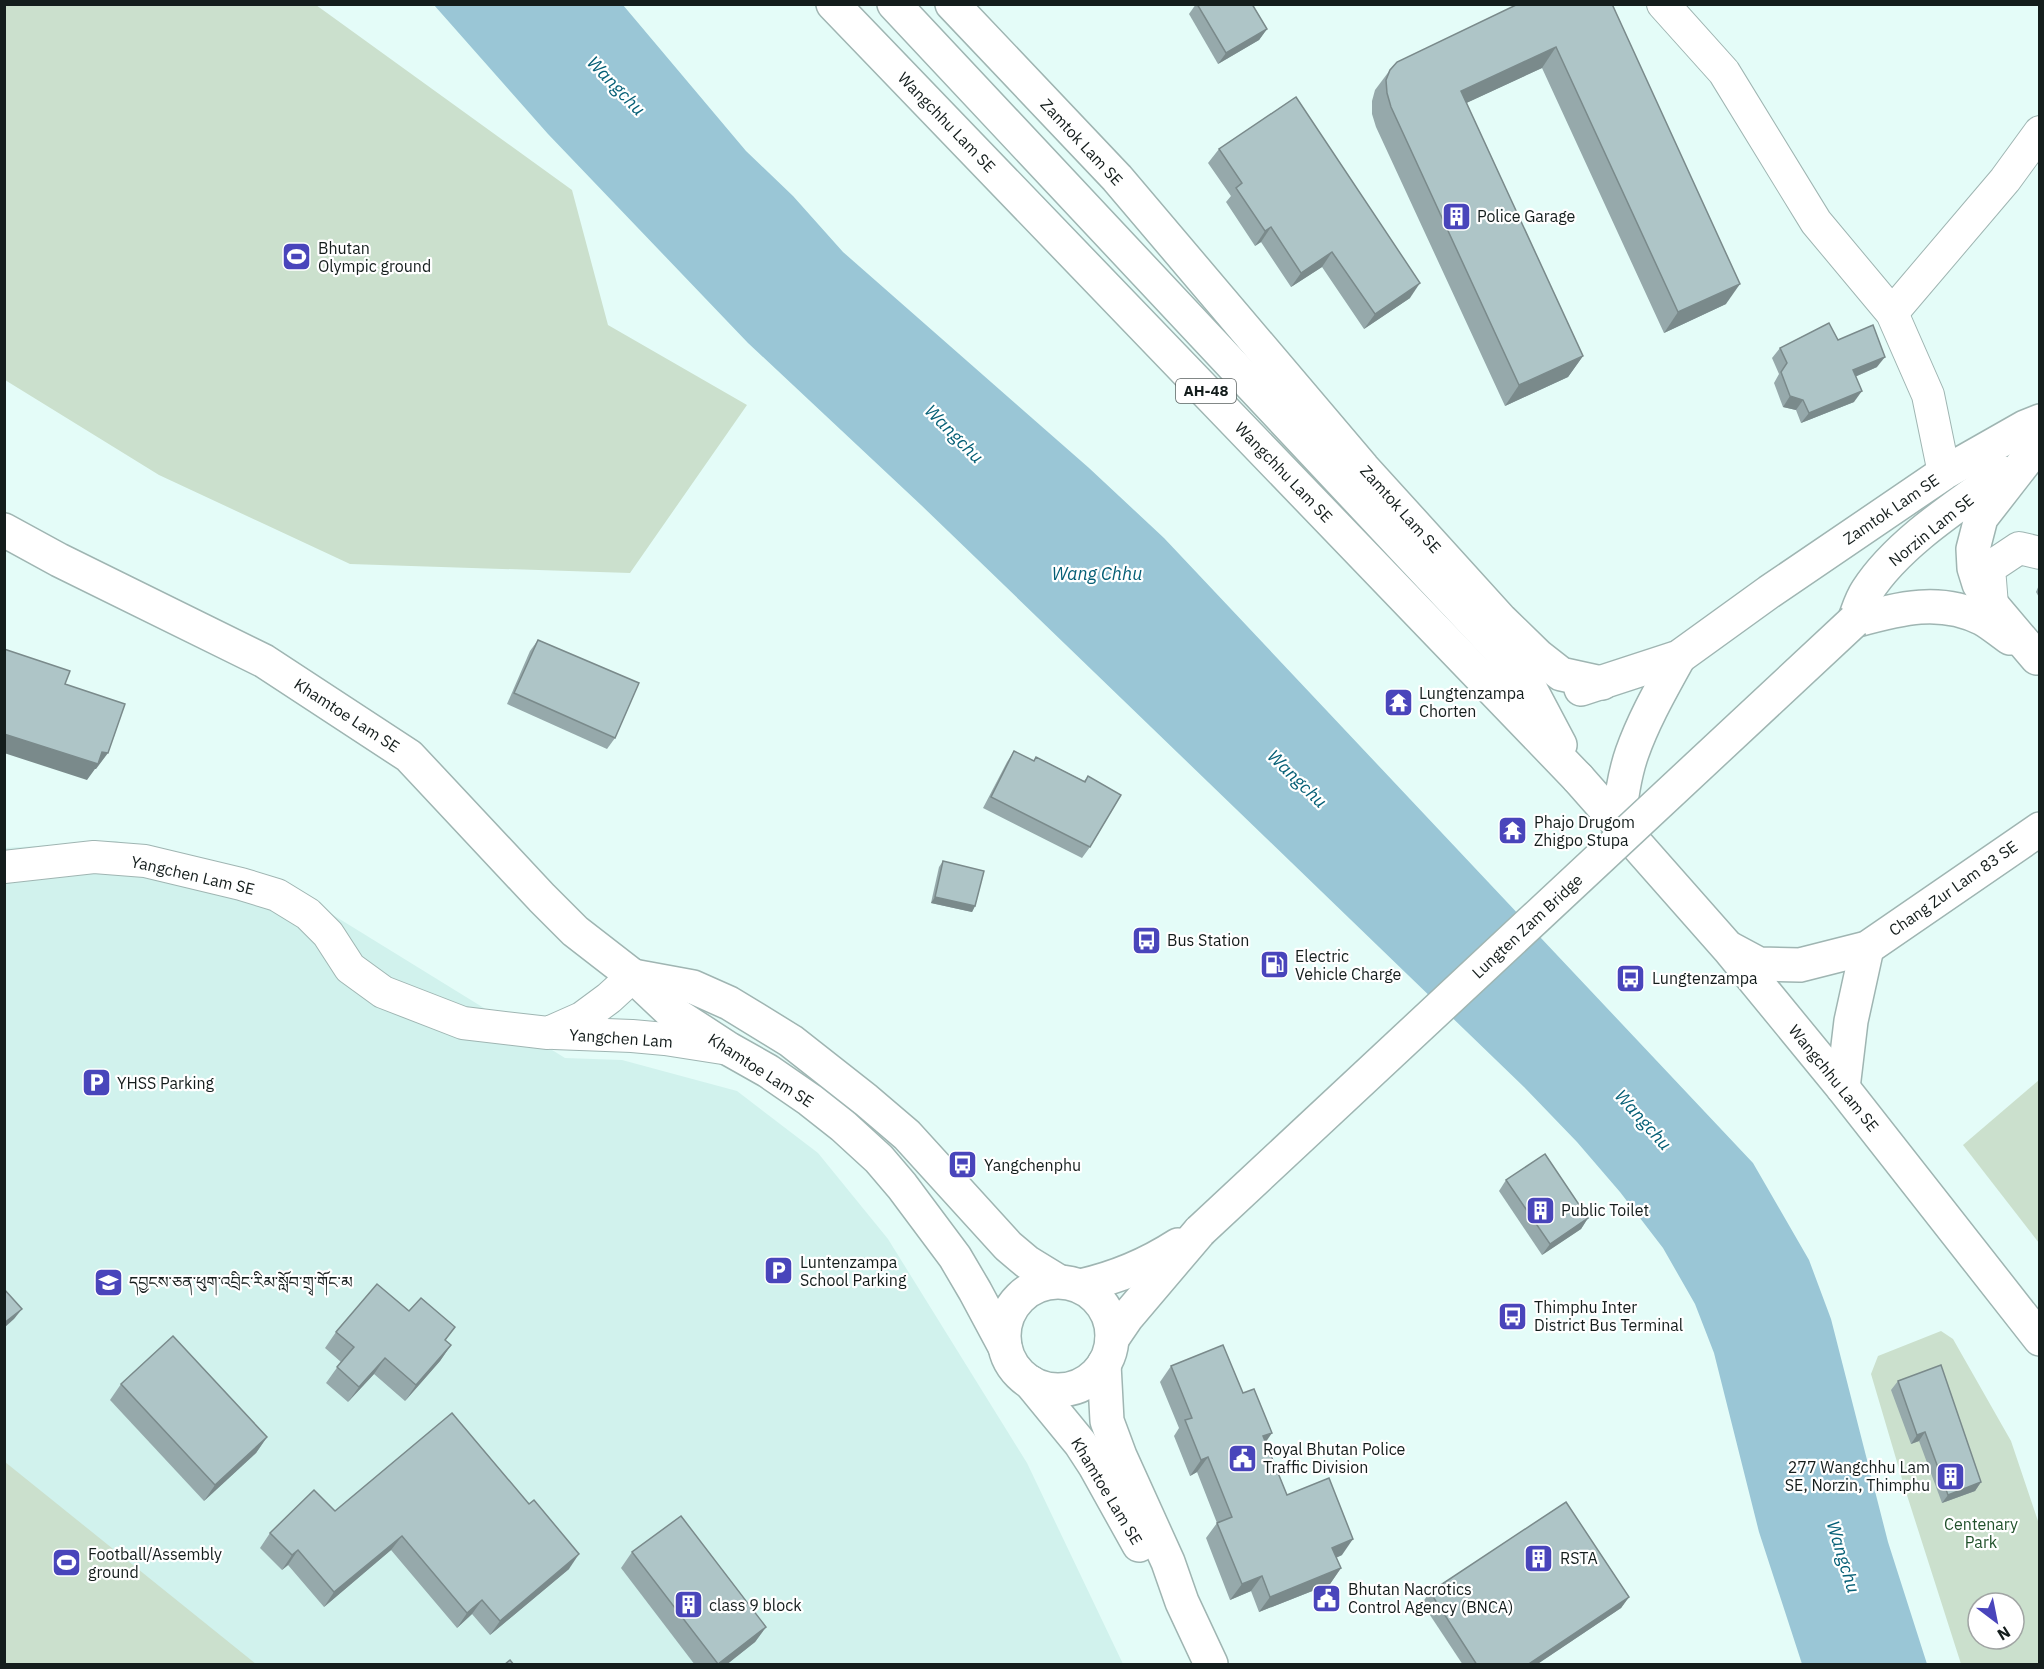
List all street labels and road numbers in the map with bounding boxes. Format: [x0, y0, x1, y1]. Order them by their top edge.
street label: Wangchhu Lam SE [894, 68, 1000, 176]
street label: Zamtok Lam SE [1037, 94, 1127, 190]
road number: AH-48 [1176, 379, 1236, 403]
street label: Wangchhu Lam SE [1231, 418, 1337, 526]
street label: Zamtok Lam SE [1356, 461, 1446, 557]
street label: Zamtok Lam SE [1839, 470, 1943, 548]
street label: Norzin Lam SE [1885, 490, 1977, 570]
street label: Khamtoe Lam SE [291, 673, 403, 757]
street label: Chang Zur Lam 83 SE [1885, 836, 2021, 940]
street label: Yangchen Lam SE [129, 851, 257, 899]
street label: Lungten Zam Bridge [1468, 869, 1587, 982]
street label: Wangchhu Lam SE [1785, 1020, 1883, 1136]
street label: Yangchen Lam [568, 1024, 674, 1052]
street label: Khamtoe Lam SE [705, 1028, 817, 1112]
street label: Khamtoe Lam SE [1067, 1434, 1147, 1548]

